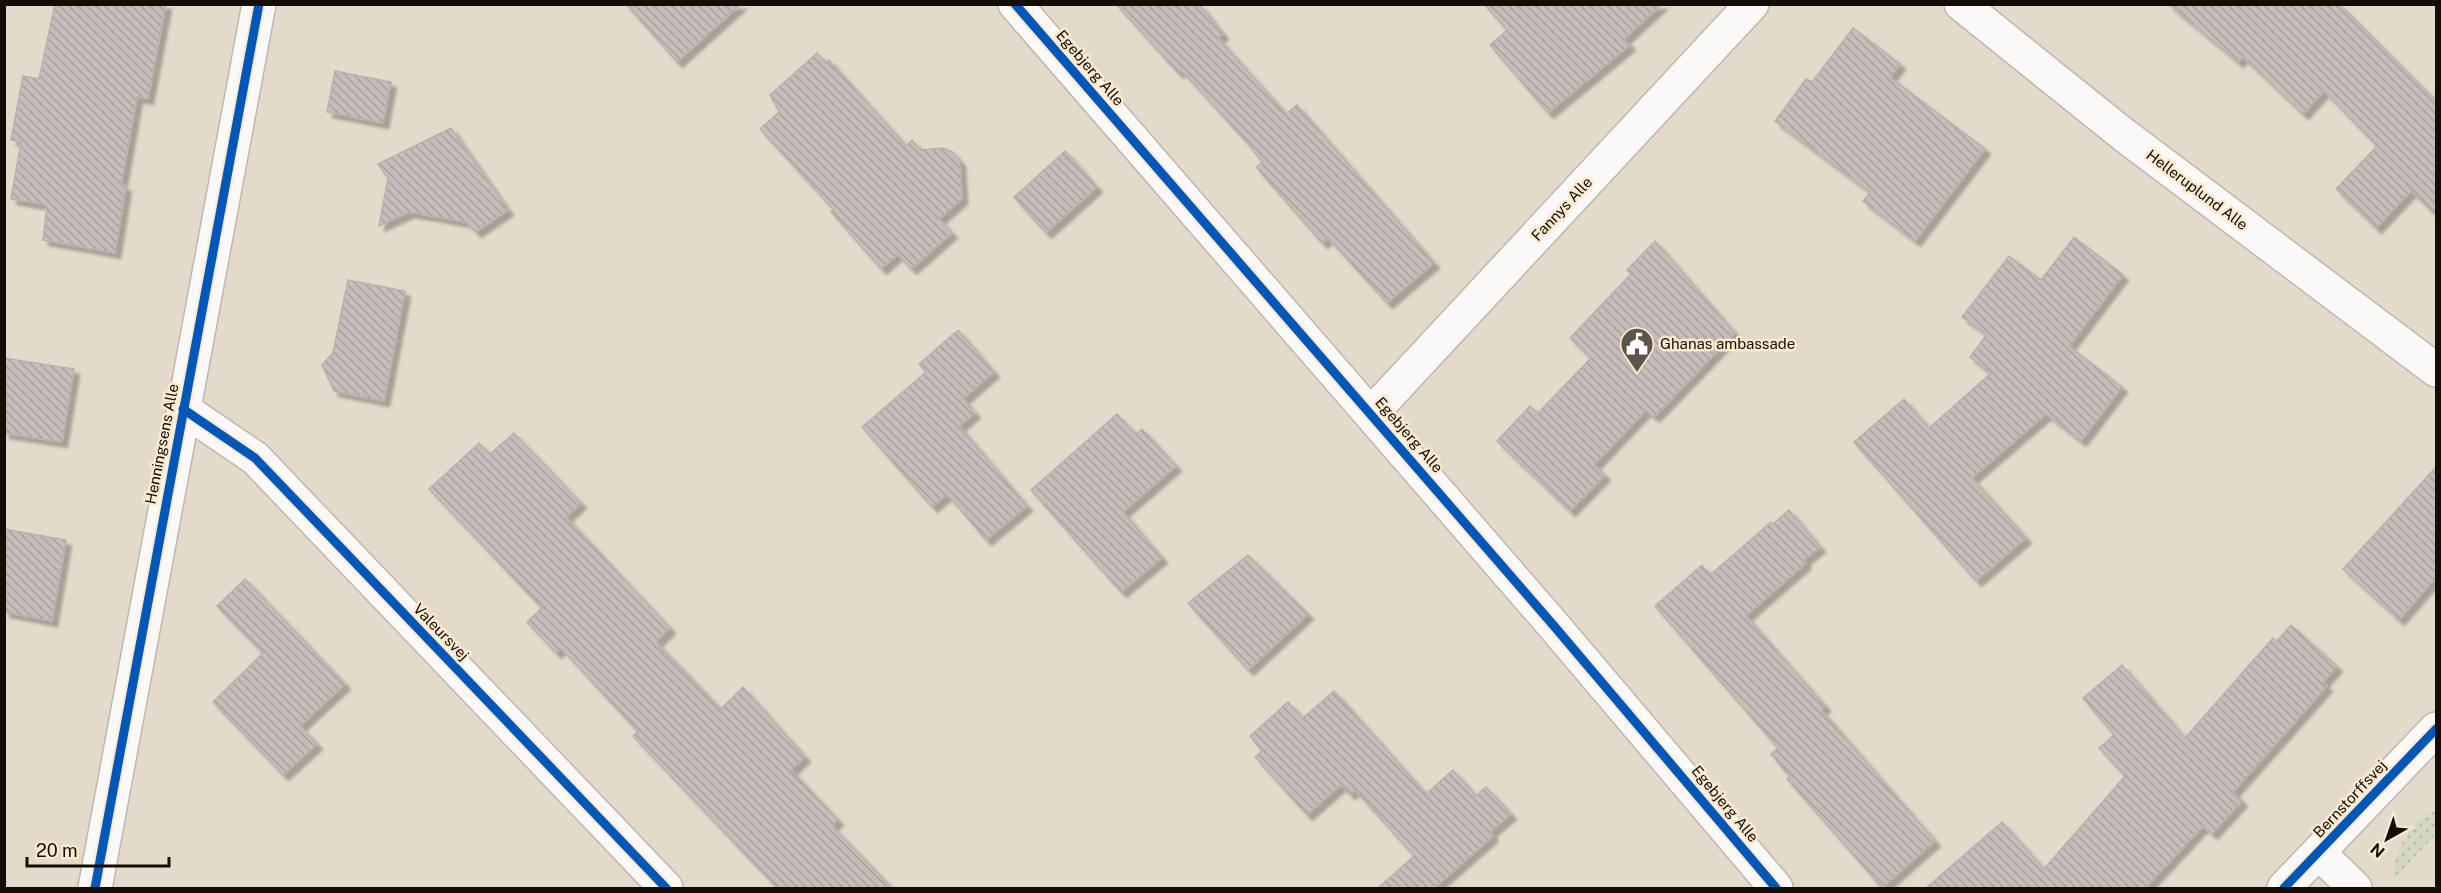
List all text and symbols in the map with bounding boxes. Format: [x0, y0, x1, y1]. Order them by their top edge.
street label: Egebjerg Alle [1053, 27, 1128, 109]
street label: Helleruplund Alle [2143, 146, 2251, 233]
street label: Fannys Alle [1528, 173, 1595, 244]
public building icon: Ghanas ambassade [1619, 326, 1655, 373]
place label: Ghanas ambassade [1660, 335, 1795, 352]
street label: Henningsens Alle [142, 382, 182, 506]
street label: Egebjerg Alle [1372, 394, 1447, 476]
street label: Valeursvej [410, 600, 473, 664]
street label: Bernstorffsvej [2310, 757, 2390, 841]
street label: Egebjerg Alle [1689, 762, 1762, 845]
north arrow [2357, 809, 2417, 869]
scale bar [27, 830, 170, 868]
text: N [2367, 839, 2389, 861]
text: 20 m [36, 840, 78, 861]

